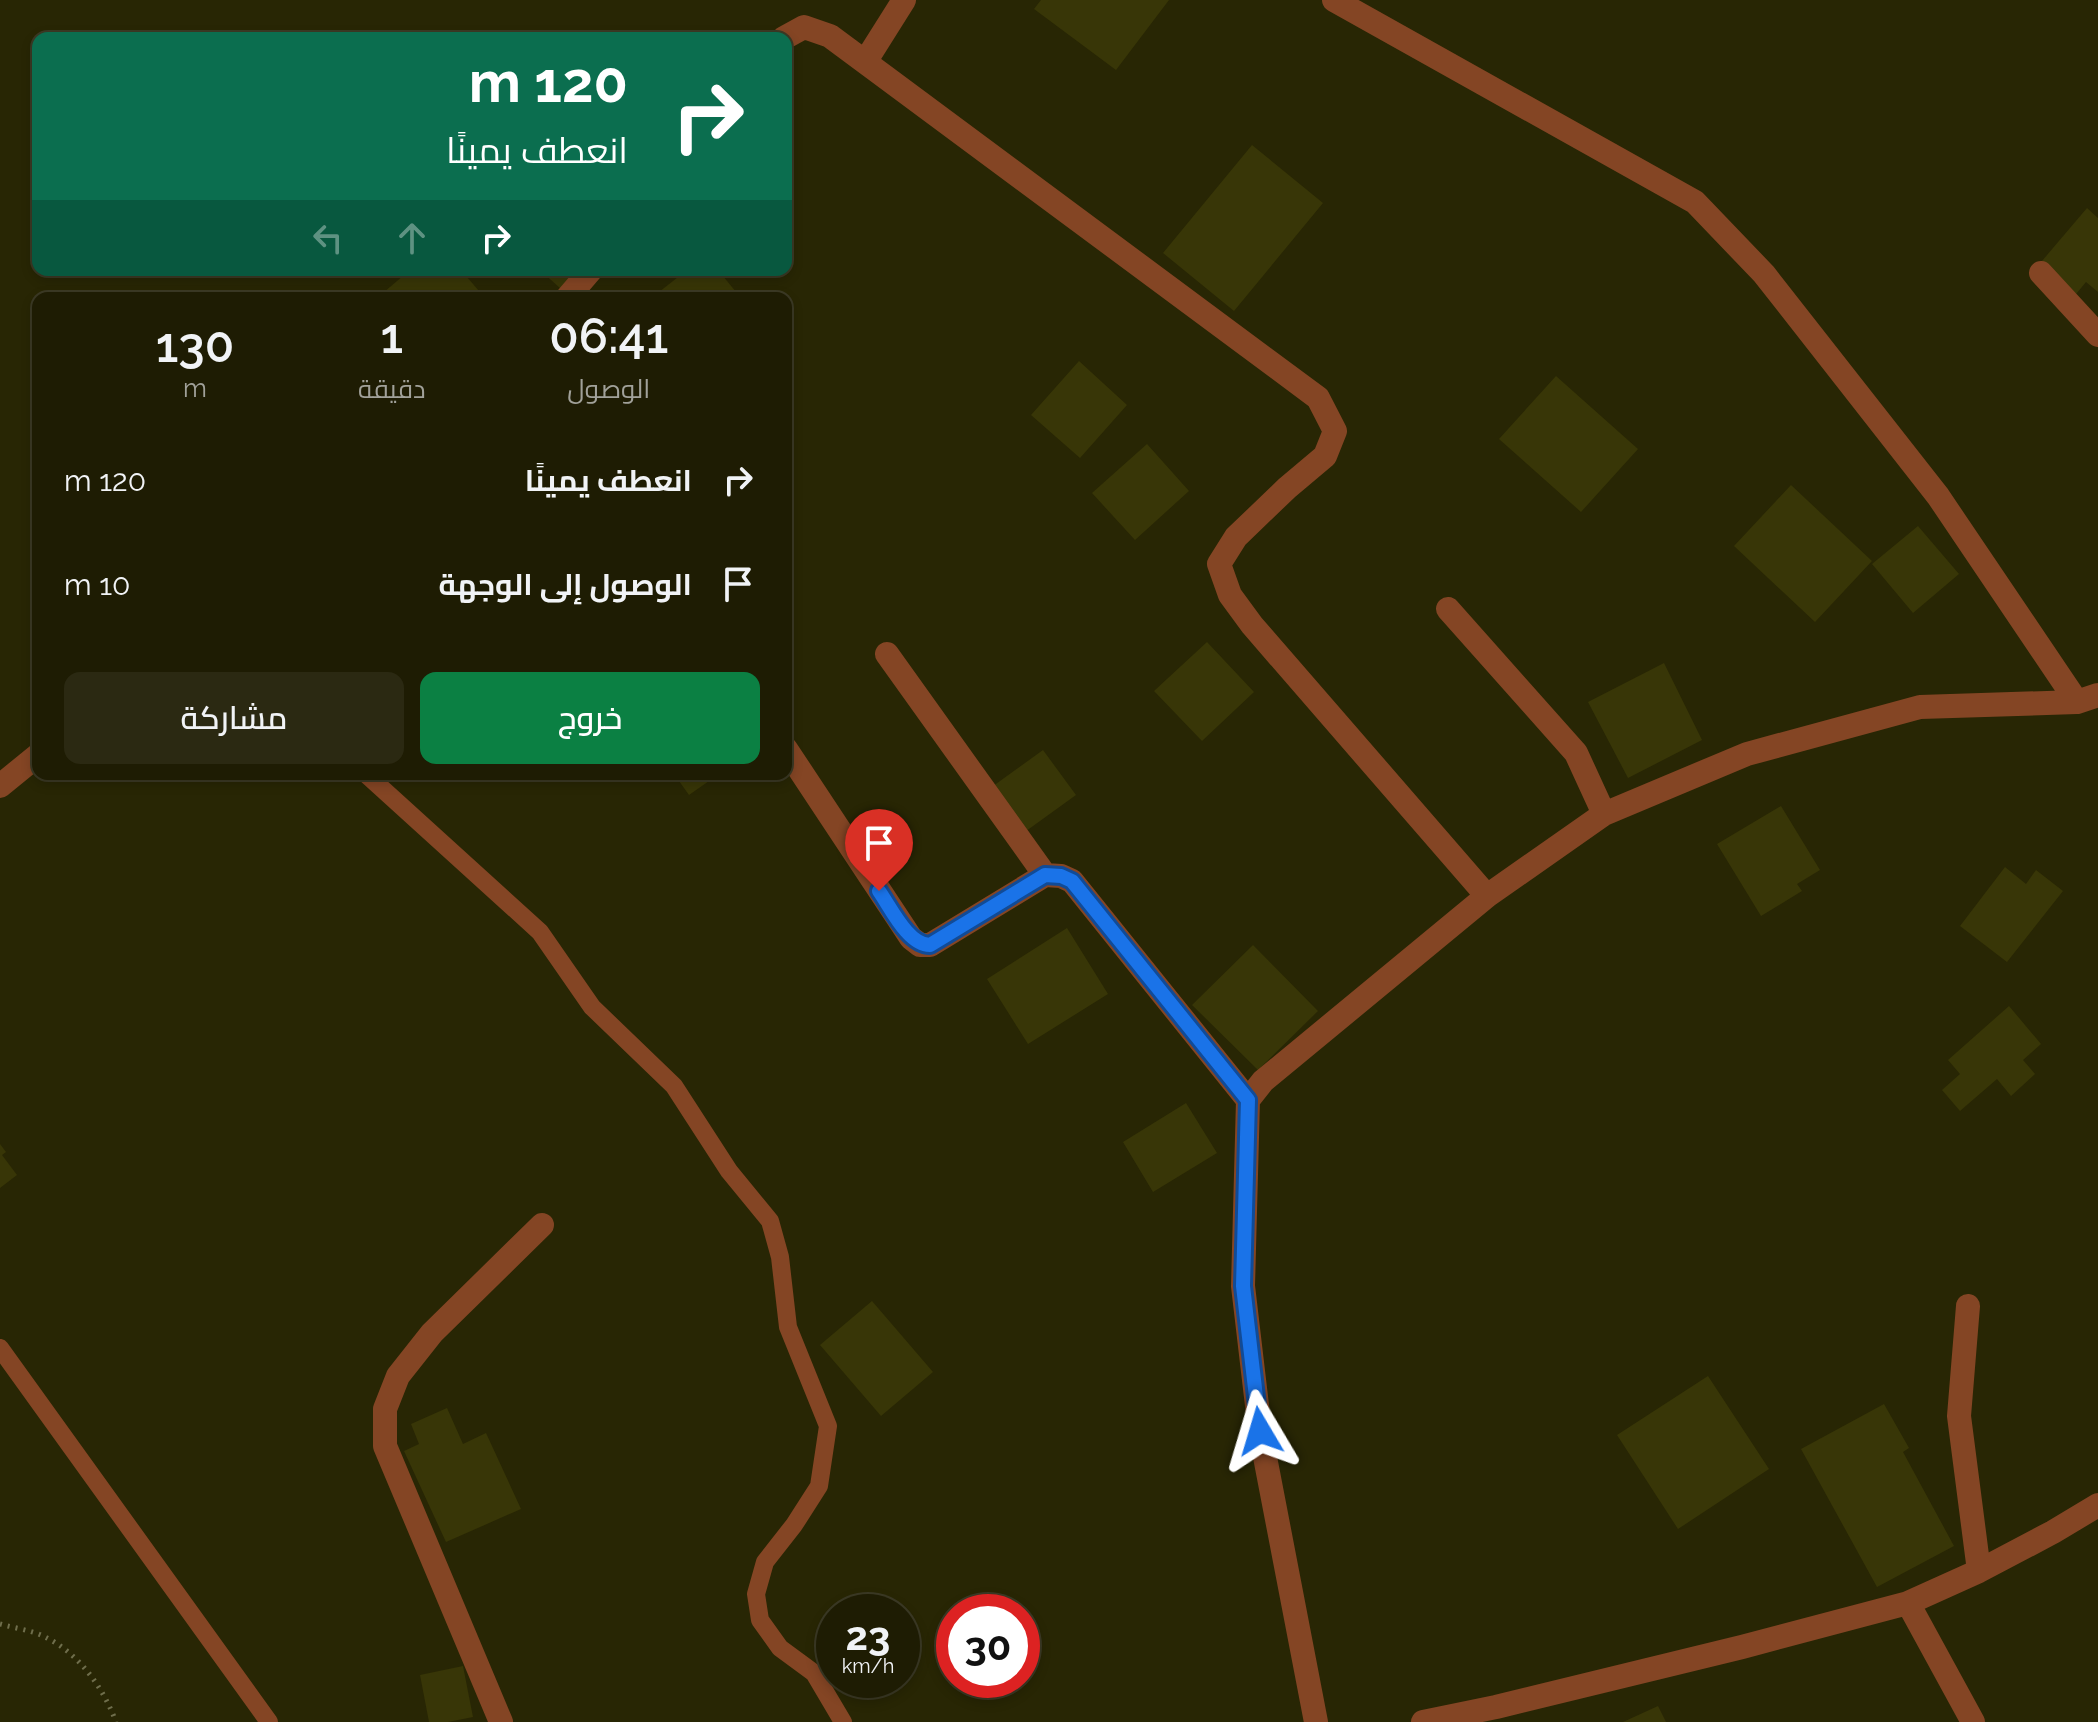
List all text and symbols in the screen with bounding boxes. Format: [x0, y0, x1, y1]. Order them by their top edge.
text: 120 m [469, 49, 628, 115]
icon: right [656, 64, 760, 168]
text: انعطف يمينًا [446, 129, 628, 171]
icon: left [306, 216, 350, 260]
icon: ahead [390, 216, 434, 260]
icon: right [474, 216, 518, 260]
text: 1 [380, 308, 403, 364]
text: 06:41 [549, 308, 668, 364]
text: 130 [156, 317, 234, 373]
text: m [183, 373, 207, 403]
text: دقيقة [358, 374, 426, 404]
text: الوصول [567, 374, 650, 404]
icon: right [716, 458, 760, 502]
text: 120 m [64, 463, 146, 498]
text: انعطف يمينًا [525, 463, 692, 498]
icon: arrive [716, 562, 760, 606]
text: 10 m [64, 567, 130, 602]
text: الوصول إلى الوجهة [439, 567, 692, 602]
button: مشاركة [64, 672, 404, 764]
button: خروج [420, 672, 760, 764]
pin [845, 809, 913, 891]
icon: arrive [857, 821, 901, 865]
position arrow [1218, 1389, 1302, 1473]
speed limit sign: 30 [936, 1594, 1040, 1698]
text: 23 [846, 1612, 890, 1659]
text: km/h [842, 1654, 894, 1678]

